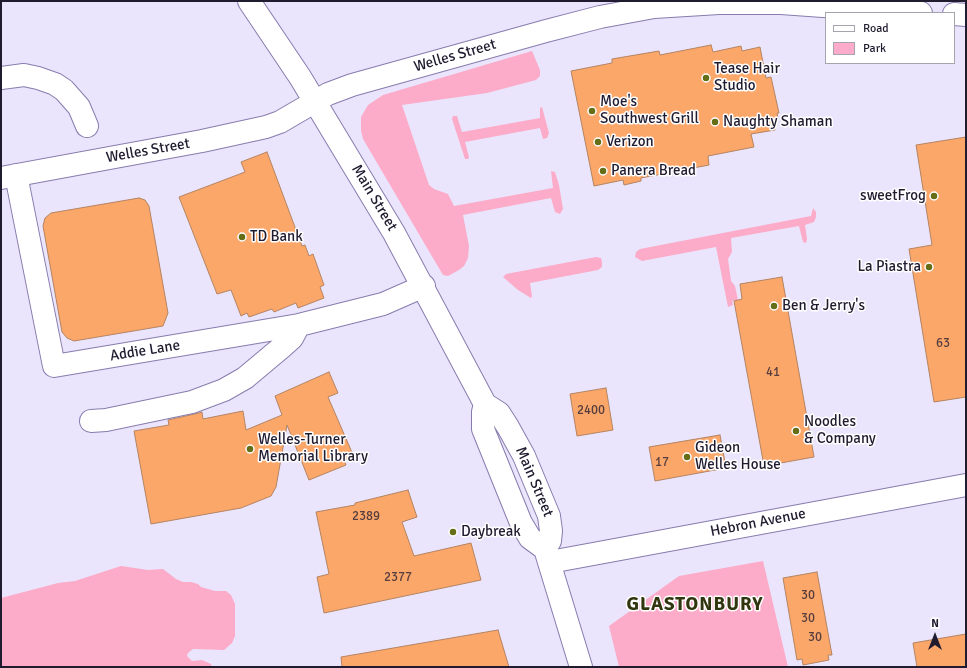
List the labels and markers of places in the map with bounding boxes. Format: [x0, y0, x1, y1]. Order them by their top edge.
place label: Tease Hair Studio [714, 60, 780, 95]
marker: Tease Hair Studio [701, 73, 711, 83]
place label: Moe's Southwest Grill [600, 93, 699, 128]
marker: Moe's Southwest Grill [587, 106, 597, 116]
place label: Naughty Shaman [723, 113, 833, 131]
marker: Naughty Shaman [710, 117, 720, 127]
place label: Verizon [606, 133, 654, 151]
marker: Verizon [593, 137, 603, 147]
place label: Panera Bread [611, 162, 696, 180]
marker: Panera Bread [598, 166, 608, 176]
place label: sweetFrog [860, 187, 926, 205]
marker: sweetFrog [929, 191, 939, 201]
place label: TD Bank [250, 228, 303, 246]
marker: TD Bank [237, 232, 247, 242]
place label: La Piastra [857, 258, 921, 276]
marker: La Piastra [924, 262, 934, 272]
place label: Ben & Jerry's [782, 297, 865, 315]
marker: Ben & Jerry's [769, 301, 779, 311]
place label: Noodles & Company [804, 413, 876, 448]
marker: Noodles & Company [791, 426, 801, 436]
place label: Welles-Turner Memorial Library [258, 431, 368, 466]
place label: Gideon Welles House [695, 439, 781, 474]
marker: Welles-Turner Memorial Library [245, 444, 255, 454]
marker: Gideon Welles House [682, 452, 692, 462]
place label: Daybreak [461, 523, 521, 541]
marker: Daybreak [448, 527, 458, 537]

